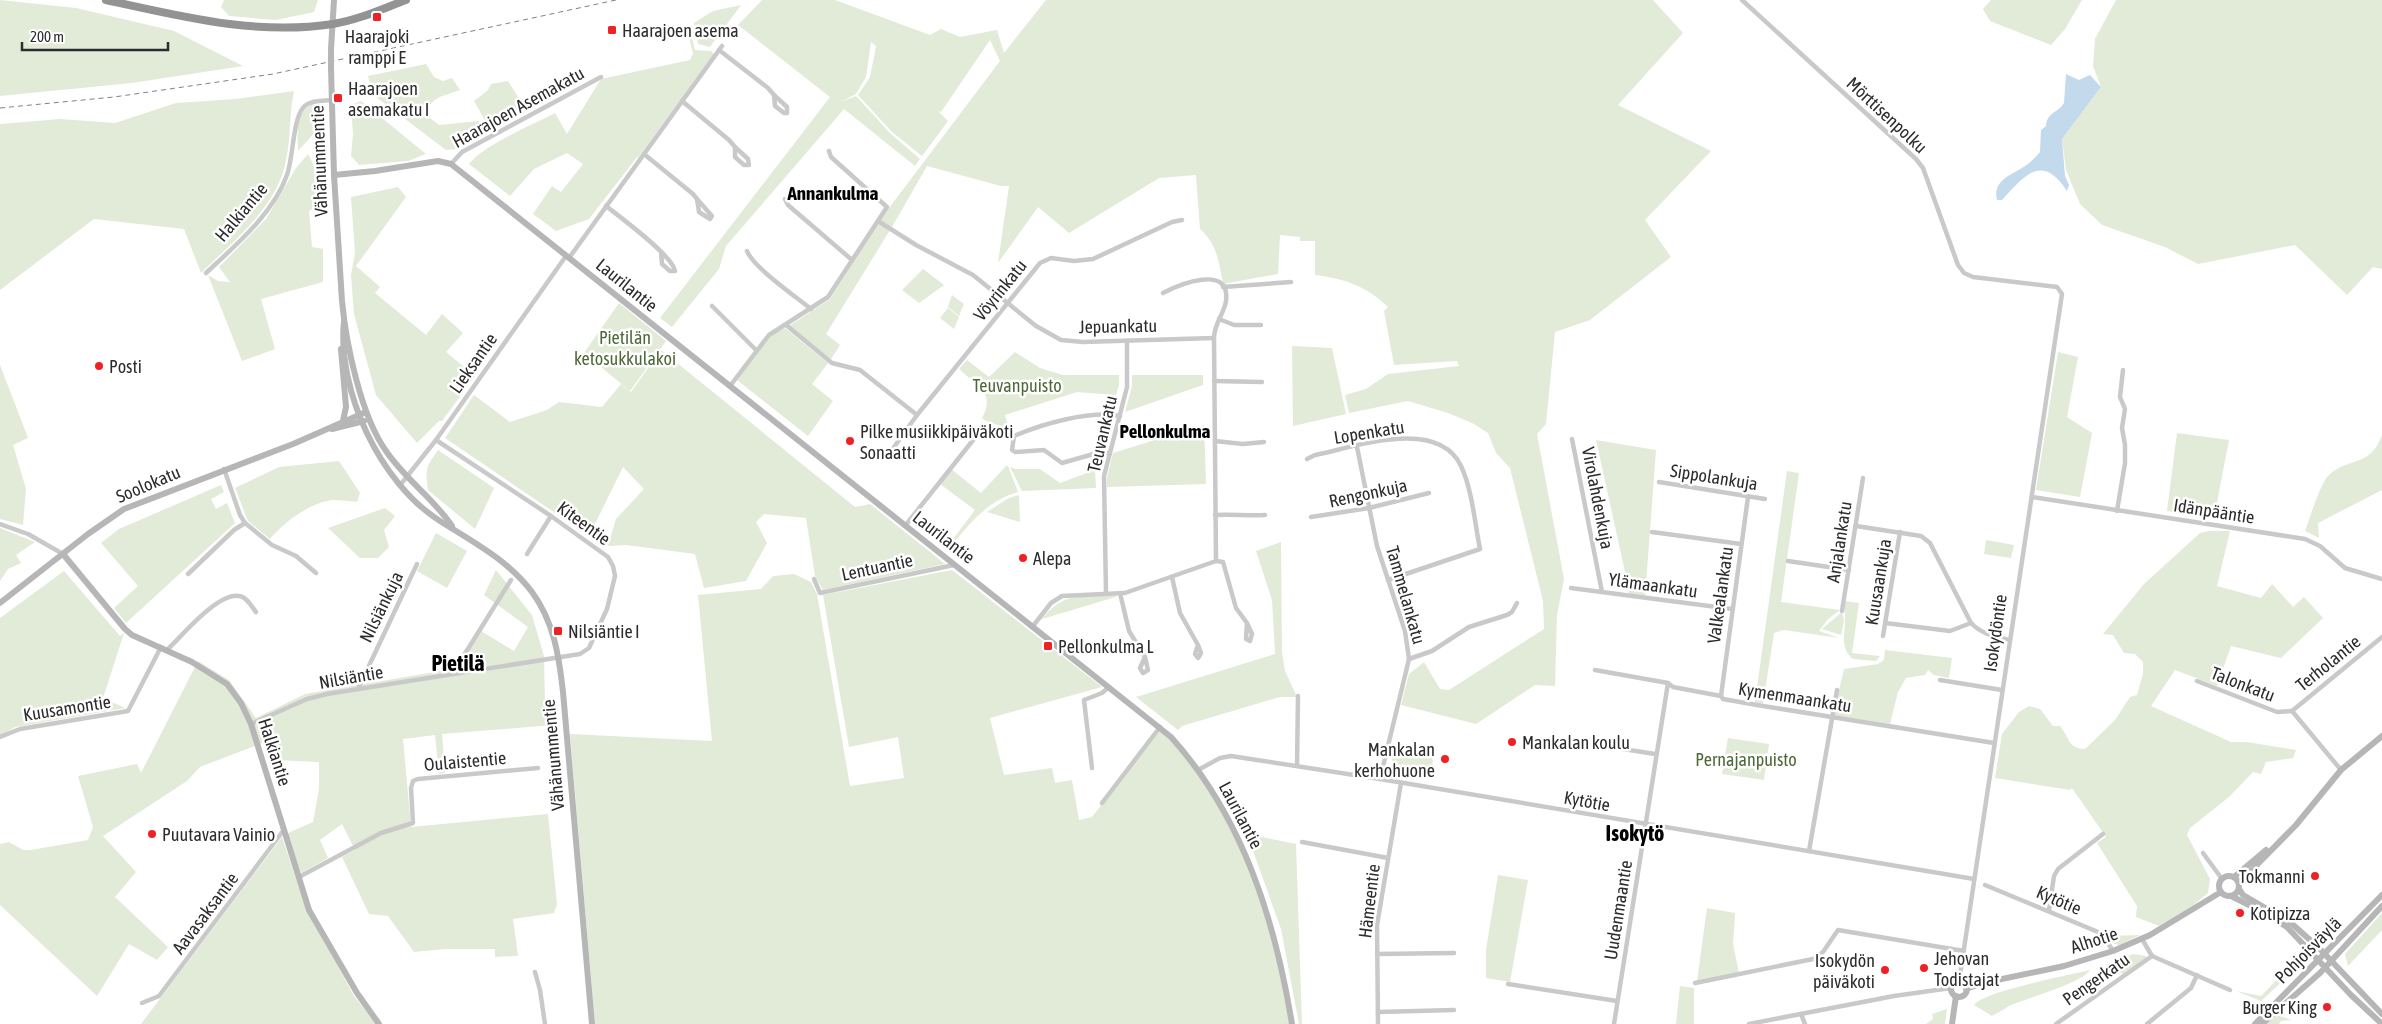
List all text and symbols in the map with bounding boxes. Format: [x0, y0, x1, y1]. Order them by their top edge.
marker: Haarajoki ramppi E [371, 11, 383, 23]
scale bar [22, 20, 169, 52]
place label: Haarajoen asema [622, 20, 739, 41]
marker: Haarajoen asema [606, 24, 618, 36]
place label: Haarajoki ramppi E [345, 26, 409, 68]
text: 200 m [30, 28, 64, 45]
street label: Haarajoen Asemakatu [448, 62, 588, 152]
street label: Mörttisenpolku [1843, 73, 1931, 157]
place label: Haarajoen asemakatu I [348, 78, 429, 120]
marker: Haarajoen asemakatu I [332, 92, 344, 104]
street label: Vähänummentie [307, 105, 331, 217]
street label: Halkiantie [211, 179, 271, 245]
district label: Annankulma [787, 182, 879, 204]
street label: Laurilantie [592, 254, 662, 316]
street label: Vöyrinkatu [969, 255, 1031, 325]
street label: Jepuankatu [1079, 315, 1157, 337]
park label: Pietilän ketosukkulakoi [574, 327, 676, 369]
street label: Lieksantie [445, 329, 501, 397]
place label: Posti [109, 356, 142, 377]
marker: Posti [93, 360, 105, 372]
park label: Teuvanpuisto [972, 375, 1062, 396]
street label: Teuvankatu [1083, 394, 1121, 474]
street label: Lopenkatu [1332, 416, 1406, 448]
district label: Pellonkulma [1120, 420, 1211, 442]
place label: Pilke musiikkipäiväkoti Sonaatti [860, 421, 1013, 463]
marker: Pilke musiikkipäiväkoti Sonaatti [844, 435, 856, 447]
street label: Virolahdenkuja [1578, 445, 1618, 551]
street label: Sippolankuja [1669, 460, 1759, 494]
street label: Soolokatu [113, 461, 183, 507]
street label: Rengonkuja [1327, 474, 1409, 512]
street label: Idänpääntie [2172, 494, 2256, 528]
street label: Kiteentie [553, 497, 615, 549]
street label: Anjalankatu [1822, 500, 1856, 584]
street label: Laurilantie [909, 506, 979, 568]
street label: Kuusaankuja [1861, 537, 1895, 627]
street label: Tammelankatu [1382, 543, 1430, 647]
street label: Valkealankatu [1703, 545, 1737, 645]
place label: Alepa [1033, 548, 1071, 569]
street label: Lentuantie [839, 549, 915, 585]
marker: Alepa [1017, 552, 1029, 564]
street label: Nilsiänkuja [355, 568, 407, 646]
street label: Ylämaankatu [1607, 568, 1699, 602]
street label: Isokydöntie [1979, 593, 2011, 673]
place label: Nilsiäntie I [568, 621, 640, 642]
marker: Nilsiäntie I [552, 625, 564, 637]
street label: Terholantie [2292, 631, 2364, 695]
place label: Pellonkulma L [1058, 636, 1154, 657]
marker: Pellonkulma L [1042, 640, 1054, 652]
district label: Pietilä [431, 650, 485, 676]
street label: Nilsiäntie [317, 661, 385, 693]
street label: Talonkatu [2208, 662, 2278, 706]
street label: Kymenmaankatu [1737, 678, 1853, 716]
street label: Kuusamontie [22, 691, 112, 725]
street label: Vähänummentie [538, 699, 568, 811]
street label: Halkiantie [254, 716, 296, 788]
place label: Mankalan koulu [1522, 732, 1630, 753]
marker: Mankalan koulu [1506, 736, 1518, 748]
place label: Mankalan kerhohuone [1354, 739, 1435, 781]
street label: Oulaistentie [423, 747, 507, 775]
park label: Pernajanpuisto [1695, 749, 1797, 770]
marker: Mankalan kerhohuone [1439, 753, 1451, 765]
street label: Laurilantie [1215, 778, 1267, 852]
street label: Kytötie [1562, 787, 1612, 815]
district label: Isokytö [1606, 820, 1664, 846]
place label: Puutavara Vainio [162, 824, 275, 845]
marker: Puutavara Vainio [146, 828, 158, 840]
street label: Uudenmaantie [1600, 859, 1636, 961]
street label: Hämeentie [1354, 863, 1384, 939]
place label: Tokmanni [2239, 866, 2305, 887]
street label: Aavasaksantie [168, 868, 242, 958]
marker: Tokmanni [2309, 870, 2321, 882]
street label: Kytötie [2033, 881, 2085, 919]
place label: Kotipizza [2250, 903, 2310, 924]
marker: Kotipizza [2234, 907, 2246, 919]
street label: Pohjoisväylä [2270, 912, 2346, 988]
street label: Alhotie [2068, 923, 2120, 957]
place label: Jehovan Todistajat [1934, 948, 2000, 990]
street label: Pengerkatu [2059, 948, 2133, 1010]
place label: Isokydön päiväkoti [1813, 950, 1875, 992]
marker: Jehovan Todistajat [1918, 962, 1930, 974]
marker: Isokydön päiväkoti [1879, 964, 1891, 976]
place label: Burger King [2242, 997, 2317, 1018]
marker: Burger King [2321, 1001, 2333, 1013]

